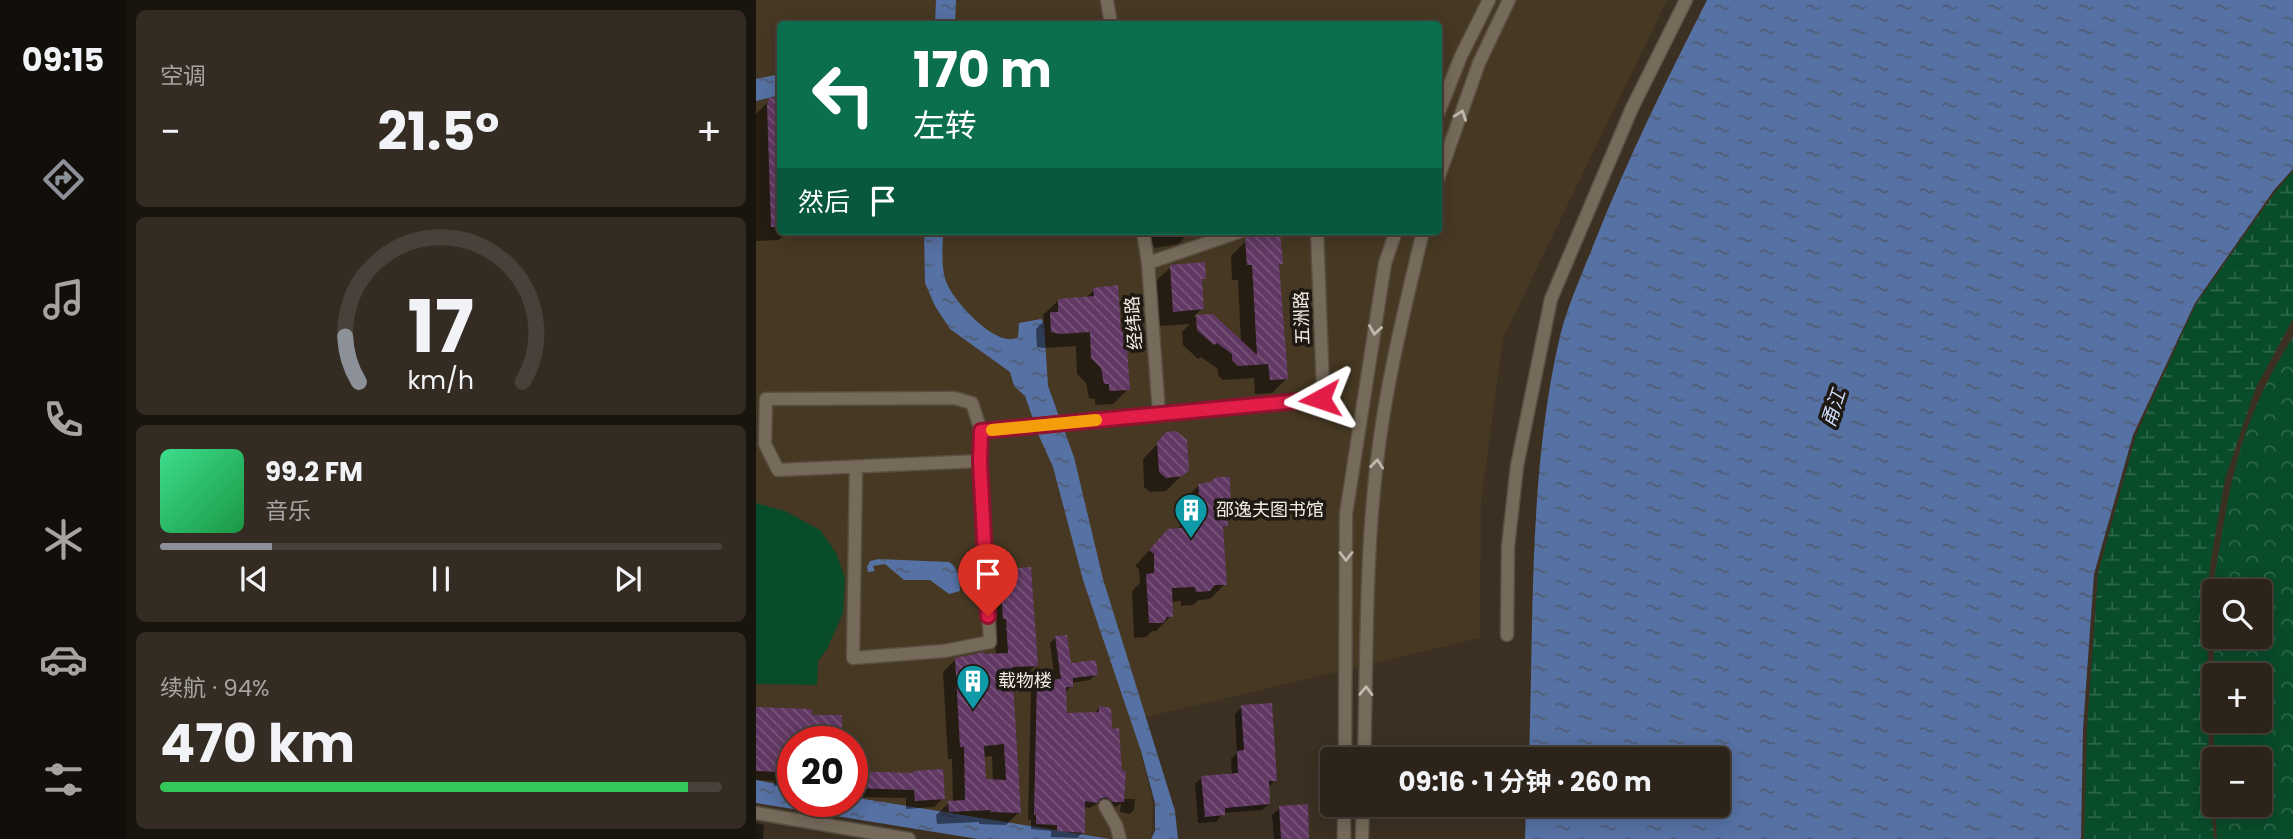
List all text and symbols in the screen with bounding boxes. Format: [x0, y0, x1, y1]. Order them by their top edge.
text: 170 m [913, 36, 1052, 104]
text: 09:15 [22, 37, 104, 82]
icon: left [798, 49, 889, 140]
text: 空调 [160, 60, 206, 92]
text: 21.5° [378, 95, 499, 168]
text: 左转 [913, 103, 977, 148]
text: − [160, 105, 181, 158]
text: + [696, 105, 722, 158]
one-way arrow [1453, 109, 1467, 122]
icon: directions [39, 155, 88, 204]
icon: arrive [864, 182, 902, 220]
text: 然后 [798, 184, 850, 220]
icon: music [39, 275, 88, 324]
text: 17 [408, 276, 474, 377]
street label: 五洲路 [1288, 291, 1315, 345]
street label: 经纬路 [1119, 295, 1148, 351]
one-way arrow [1368, 325, 1383, 336]
position arrow [1283, 362, 1357, 436]
text: km/h [408, 363, 474, 398]
water label: 甬江 [1815, 384, 1853, 430]
icon: phone [39, 395, 88, 444]
text: 99.2 FM [265, 454, 363, 490]
one-way arrow [1369, 458, 1384, 469]
building icon: 邵逸夫图书馆 [1172, 491, 1210, 540]
text: 音乐 [265, 495, 311, 527]
place label: 邵逸夫图书馆 [1216, 497, 1324, 522]
icon: climate [39, 515, 88, 564]
pin [958, 544, 1018, 616]
one-way arrow [1338, 550, 1353, 561]
icon: arrive [969, 555, 1007, 593]
icon: previous [235, 560, 273, 598]
icon: pause [422, 560, 460, 598]
icon: next [609, 560, 647, 598]
map controls [2202, 579, 2272, 817]
button: search [2202, 579, 2272, 649]
icon: car [39, 635, 88, 684]
building icon: 载物楼 [954, 662, 992, 711]
button: + [2202, 663, 2272, 733]
place label: 载物楼 [998, 668, 1052, 693]
text: 续航 · 94% [160, 672, 270, 704]
one-way arrow [1358, 686, 1374, 696]
text: 470 km [160, 707, 355, 780]
speed limit sign: 20 [777, 726, 868, 817]
button: − [2202, 747, 2272, 817]
icon: filters [39, 755, 88, 804]
text: 09:16 · 1 分钟 · 260 m [1399, 764, 1651, 800]

